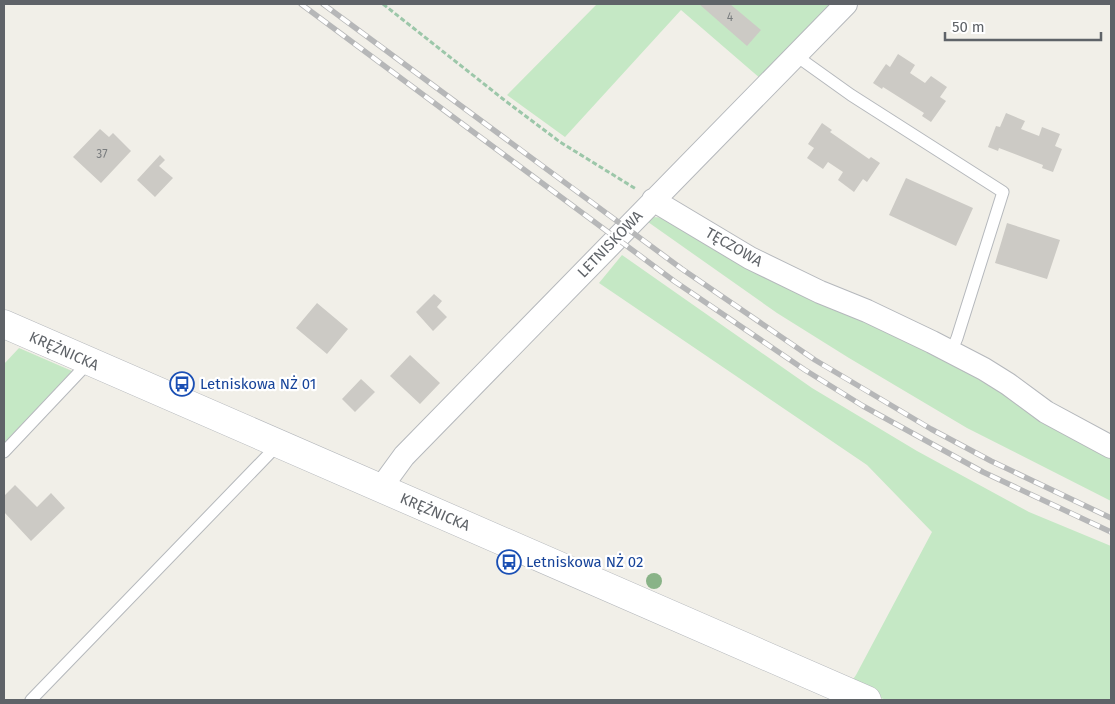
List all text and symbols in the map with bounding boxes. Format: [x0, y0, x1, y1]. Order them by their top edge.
house number: 4 [727, 10, 734, 24]
scale bar [945, 10, 1101, 42]
text: 50 m [952, 18, 985, 36]
house number: 37 [96, 147, 108, 161]
street label: LETNISKOWA [574, 206, 647, 281]
street label: TĘCZOWA [702, 224, 766, 271]
street label: KRĘŻNICKA [26, 328, 102, 374]
bus stop icon: Letniskowa NŻ 01 [169, 371, 195, 397]
place label: Letniskowa NŻ 01 [200, 375, 316, 393]
street label: KRĘŻNICKA [397, 489, 473, 535]
bus stop icon: Letniskowa NŻ 02 [496, 549, 522, 575]
place label: Letniskowa NŻ 02 [526, 553, 643, 571]

